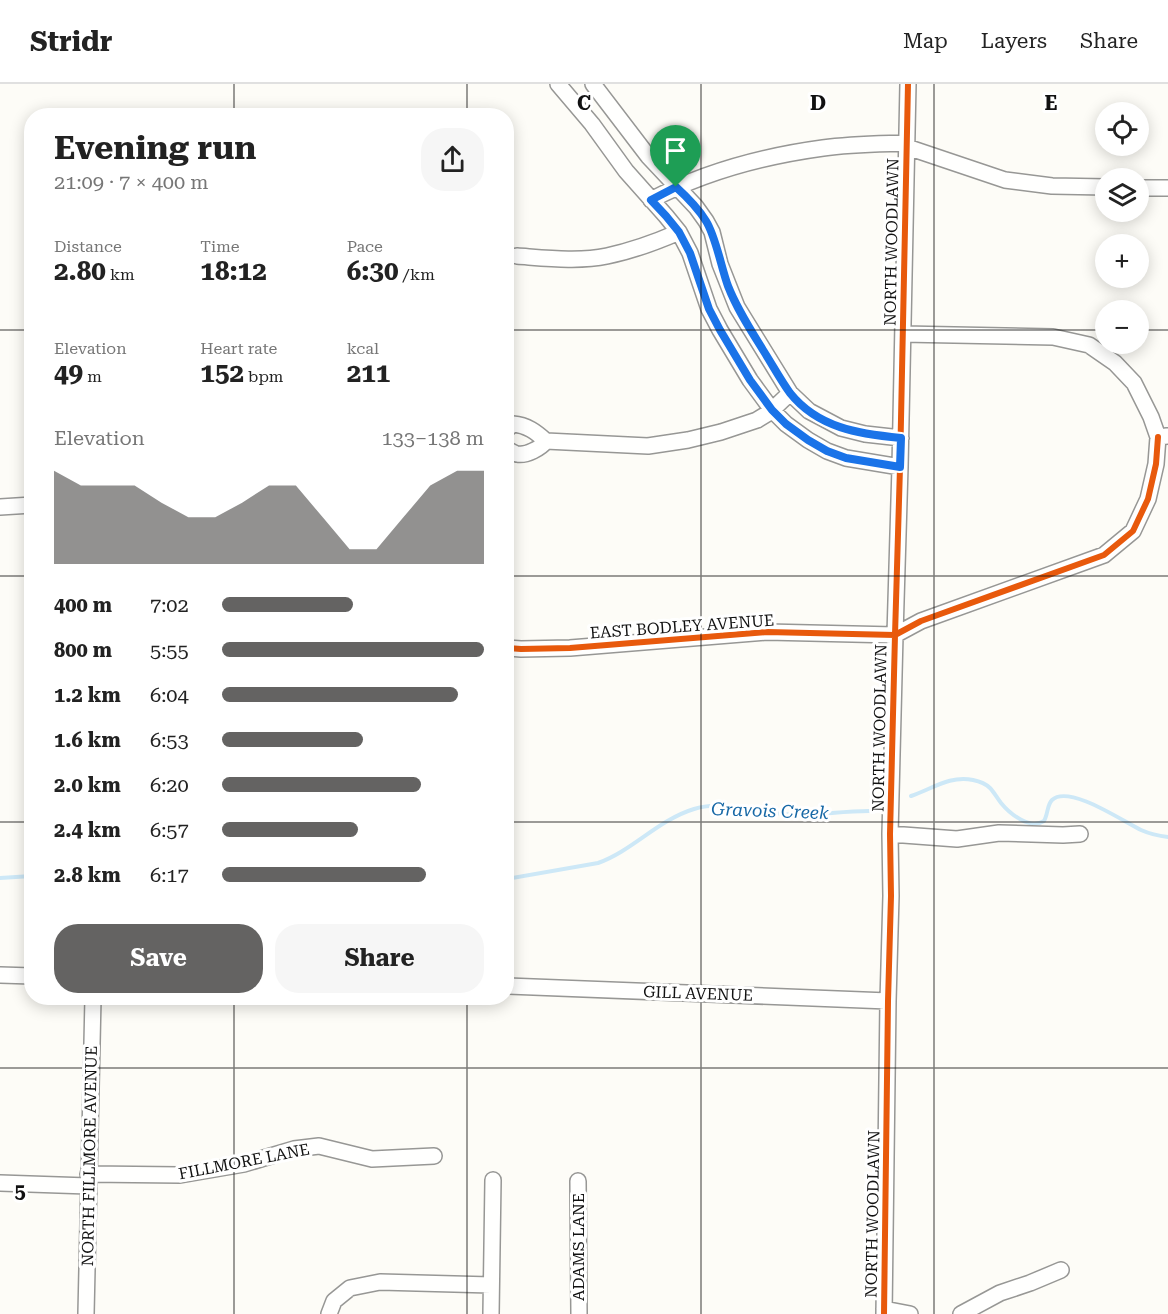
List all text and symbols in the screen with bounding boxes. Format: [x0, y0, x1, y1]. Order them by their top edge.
text: Stridr [30, 25, 113, 58]
text: Map [903, 29, 948, 53]
text: Layers [981, 29, 1047, 53]
text: Share [1080, 29, 1138, 53]
text: C [577, 91, 591, 115]
text: D [810, 91, 826, 115]
text: E [1045, 91, 1058, 115]
map controls [1095, 102, 1149, 354]
button: locate [1095, 102, 1149, 156]
pin [650, 125, 701, 187]
text: Evening run [54, 128, 256, 167]
button: share [421, 128, 484, 191]
icon: arrive [659, 134, 692, 167]
street label: NORTH WOODLAWN [881, 158, 902, 326]
button: layers [1095, 168, 1149, 222]
text: 21:09 · 7 × 400 m [54, 170, 209, 194]
button: + [1095, 234, 1149, 288]
text: Distance [54, 237, 122, 256]
text: Time [200, 237, 240, 256]
text: Pace [347, 237, 383, 256]
text: 2.80 [54, 256, 106, 286]
text: 18:12 [200, 256, 267, 286]
text: 6:30 [347, 256, 398, 286]
text: km [106, 265, 135, 284]
text: /km [398, 265, 435, 284]
button: − [1095, 300, 1149, 354]
text: Elevation [54, 339, 127, 358]
text: Heart rate [200, 339, 277, 358]
text: kcal [347, 339, 379, 358]
text: 49 [54, 358, 83, 388]
text: 152 [200, 358, 244, 388]
text: 211 [347, 358, 390, 388]
text: m [83, 367, 102, 386]
text: bpm [244, 367, 283, 386]
text: Elevation [54, 426, 145, 450]
text: 133–138 m [381, 426, 484, 450]
text: 400 m [54, 593, 112, 617]
text: 7:02 [150, 593, 189, 617]
street label: EAST BODLEY AVENUE [589, 611, 775, 642]
text: 800 m [54, 638, 112, 662]
text: 5:55 [150, 638, 189, 662]
street label: NORTH WOODLAWN [869, 644, 890, 812]
text: 1.2 km [54, 683, 121, 707]
text: 6:04 [150, 683, 189, 707]
text: 1.6 km [54, 728, 121, 752]
text: 6:53 [150, 728, 189, 752]
text: 2.0 km [54, 773, 121, 797]
text: 6:20 [150, 773, 189, 797]
water label: Gravois Creek [711, 798, 829, 823]
text: 2.4 km [54, 818, 121, 842]
text: 6:57 [150, 818, 189, 842]
text: 2.8 km [54, 863, 121, 887]
text: 6:17 [150, 863, 189, 887]
button: Save [54, 924, 263, 993]
button: Share [275, 924, 484, 993]
street label: GILL AVENUE [643, 982, 753, 1005]
street label: NORTH FILLMORE AVENUE [78, 1045, 101, 1267]
street label: NORTH WOODLAWN [862, 1130, 883, 1298]
street label: FILLMORE LANE [177, 1139, 311, 1184]
text: 5 [14, 1179, 26, 1203]
street label: ADAMS LANE [569, 1193, 588, 1301]

